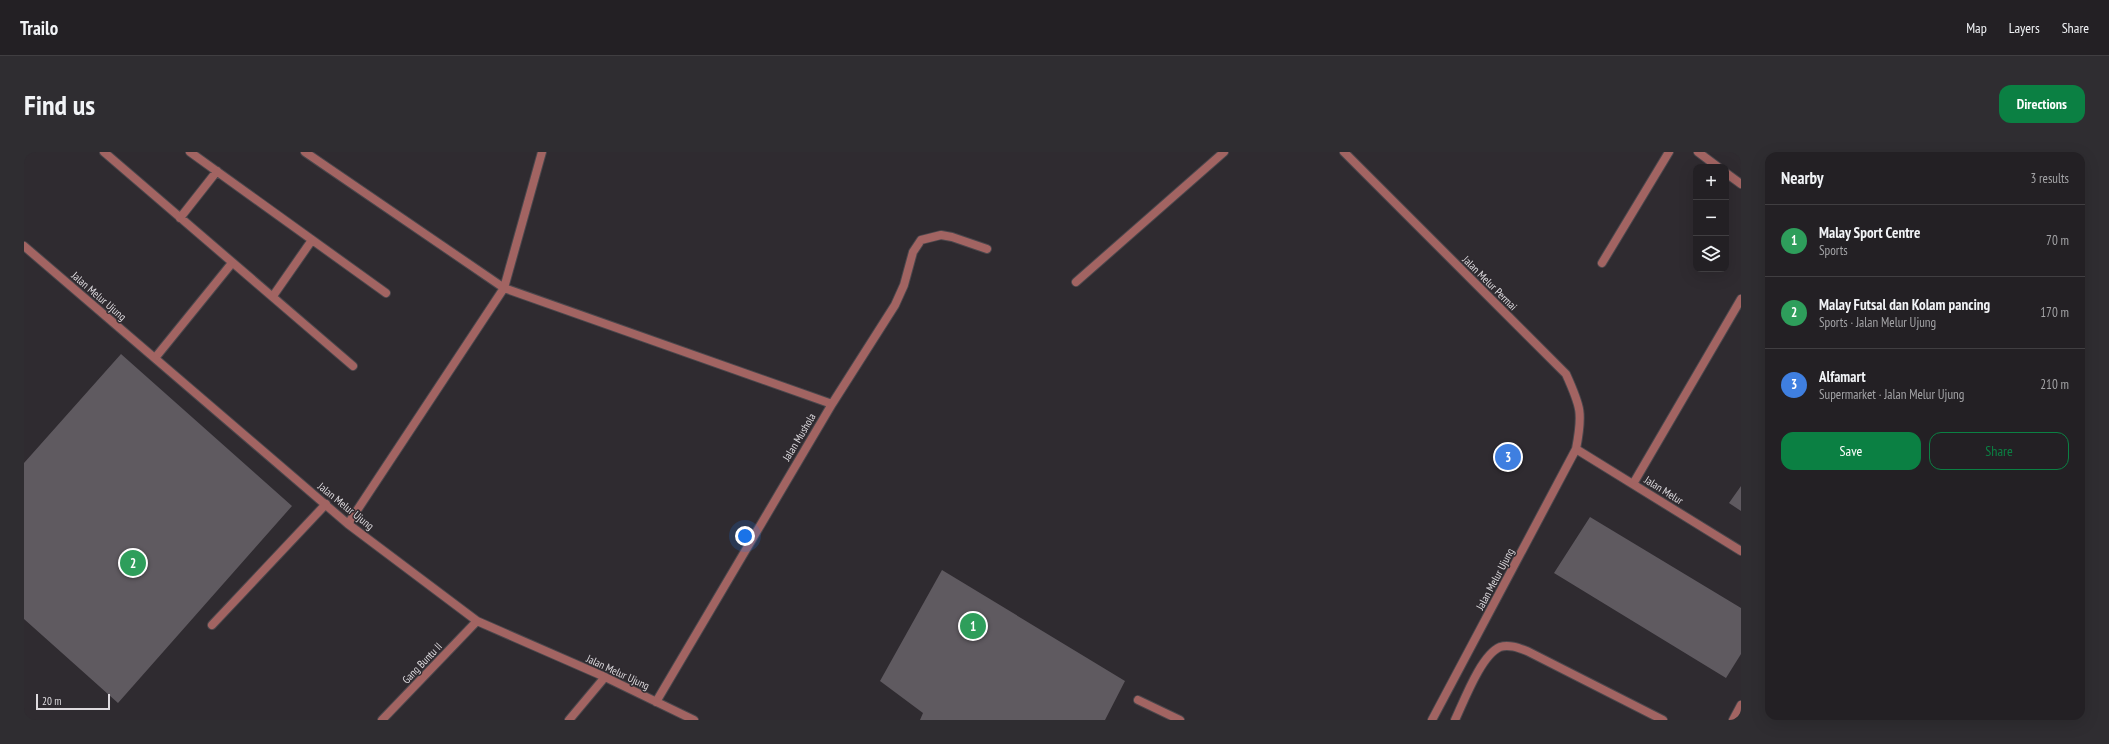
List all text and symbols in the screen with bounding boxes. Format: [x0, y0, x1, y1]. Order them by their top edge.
text: Trailo [20, 16, 58, 40]
text: Map [1966, 19, 1987, 37]
text: Layers [2009, 19, 2040, 37]
text: Share [2062, 19, 2089, 37]
button: Directions [1999, 85, 2085, 123]
text: Find us [24, 86, 95, 123]
map controls [1693, 164, 1729, 272]
button: + [1693, 164, 1729, 200]
text: Nearby [1781, 167, 1824, 189]
text: 3 results [2030, 170, 2069, 187]
button: − [1693, 200, 1729, 236]
text: Malay Sport Centre [1819, 223, 1920, 242]
text: 1 [1791, 232, 1797, 249]
text: 70 m [2046, 232, 2069, 249]
button: layers [1693, 236, 1729, 272]
text: Sports [1819, 242, 1848, 259]
street label: Jalan Melur Permai [1459, 252, 1520, 313]
street label: Jalan Melur Ujung [68, 268, 129, 324]
text: Malay Futsal dan Kolam pancing [1819, 295, 1990, 314]
text: 2 [1791, 304, 1797, 321]
text: 170 m [2040, 304, 2069, 321]
text: Sports · Jalan Melur Ujung [1819, 314, 1936, 331]
text: Alfamart [1819, 367, 1866, 386]
text: 3 [1791, 376, 1797, 393]
text: 210 m [2040, 376, 2069, 393]
text: Supermarket · Jalan Melur Ujung [1819, 386, 1964, 403]
street label: Jalan Mushola [779, 411, 819, 464]
button: Save [1781, 432, 1921, 470]
button: Share [1929, 432, 2069, 470]
pin: 3 [1495, 442, 1521, 472]
street label: Jalan Melur [1641, 472, 1686, 507]
street label: Jalan Melur Ujung [314, 479, 377, 533]
your location [735, 526, 755, 546]
street label: Jalan Melur Ujung [1472, 546, 1517, 613]
pin: 2 [120, 548, 146, 578]
pin: 1 [960, 611, 986, 641]
street label: Gang Buntu II [399, 640, 445, 686]
street label: Jalan Melur Ujung [583, 651, 652, 693]
scale bar [36, 692, 110, 711]
text: 20 m [42, 694, 61, 708]

